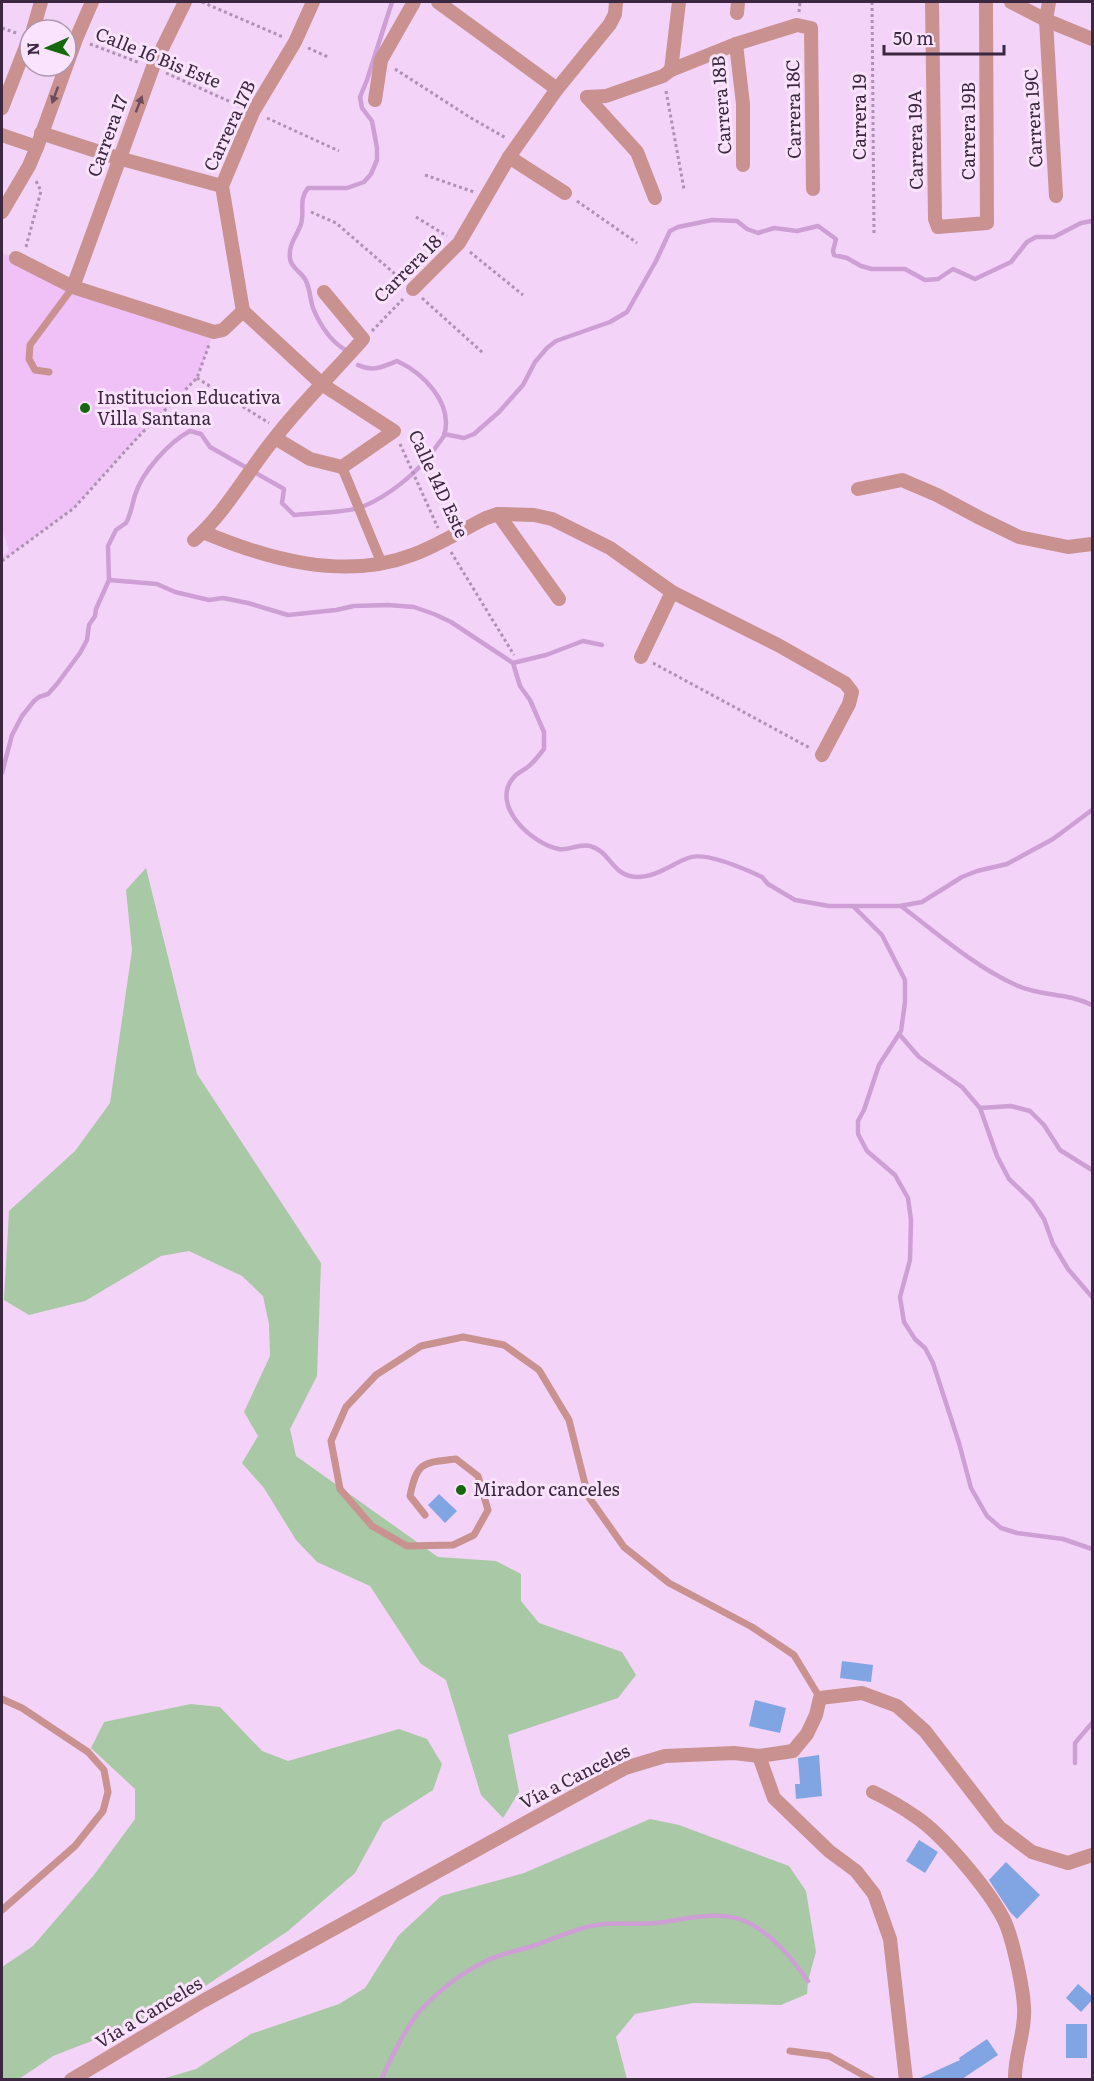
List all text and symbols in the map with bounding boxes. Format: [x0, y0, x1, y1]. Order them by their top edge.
north arrow [18, 18, 78, 78]
scale bar [884, 18, 1004, 56]
street label: Calle 16 Bis Este [92, 19, 225, 94]
text: 50 m [893, 24, 934, 51]
text: N [20, 41, 44, 56]
street label: Carrera 18B [704, 55, 737, 155]
street label: Carrera 18C [778, 59, 807, 159]
street label: Carrera 19C [1016, 68, 1049, 168]
street label: Carrera 19 [845, 74, 872, 160]
street label: Carrera 17B [196, 75, 262, 175]
street label: Carrera 19B [954, 82, 981, 180]
one-way arrow [50, 86, 60, 104]
street label: Carrera 19A [900, 90, 929, 190]
street label: Carrera 17 [79, 91, 134, 180]
one-way arrow [134, 95, 144, 113]
street label: Carrera 18 [367, 228, 447, 308]
place label: Institucion Educativa Villa Santana [97, 383, 281, 431]
marker: Institucion Educativa Villa Santana [78, 401, 92, 415]
street label: Calle 14D Este [402, 425, 476, 542]
place label: Mirador canceles [473, 1475, 620, 1502]
marker: Mirador canceles [454, 1483, 468, 1497]
street label: Vía a Canceles [515, 1736, 634, 1815]
street label: Vía a Canceles [90, 1969, 207, 2054]

